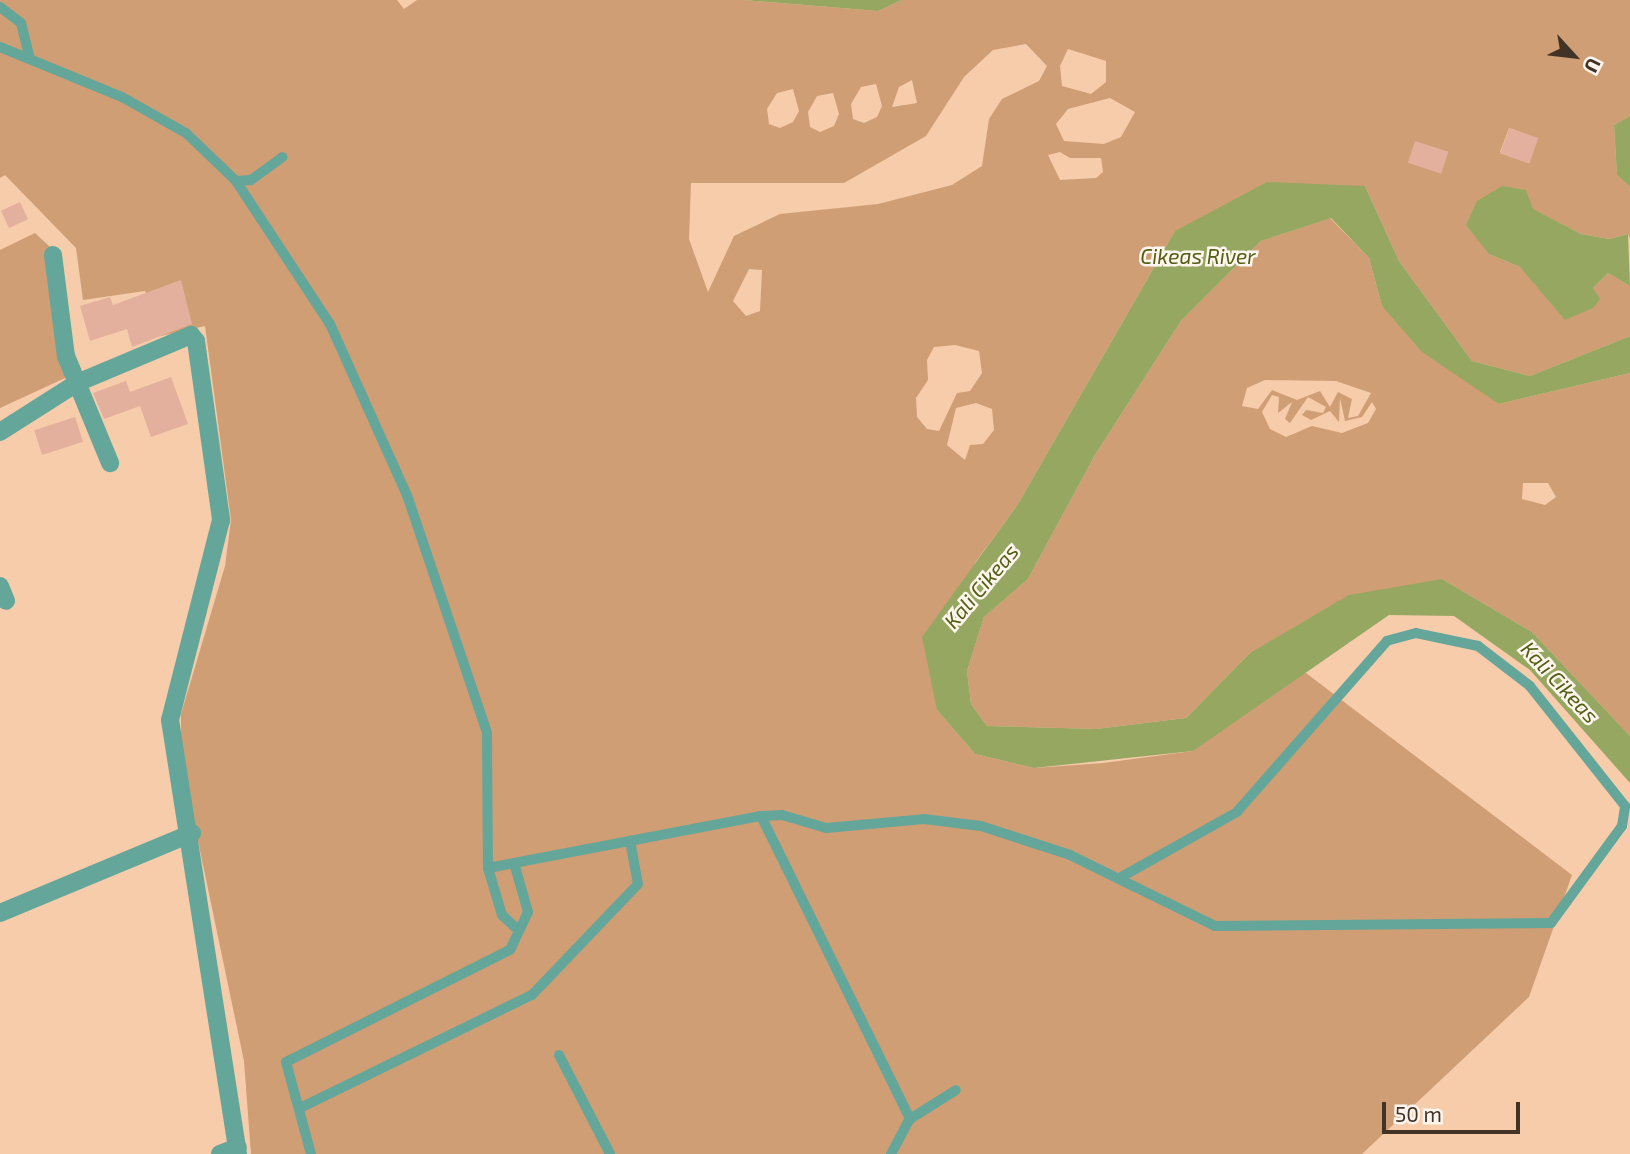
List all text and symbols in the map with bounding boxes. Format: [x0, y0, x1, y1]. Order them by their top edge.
north arrow [1539, 21, 1609, 91]
text: U [1580, 55, 1606, 77]
water label: Cikeas River [1140, 243, 1256, 269]
water label: Kali Cikeas [939, 539, 1023, 633]
water label: Kali Cikeas [1516, 636, 1604, 728]
scale bar [1385, 1088, 1523, 1132]
text: 50 m [1395, 1101, 1442, 1126]

